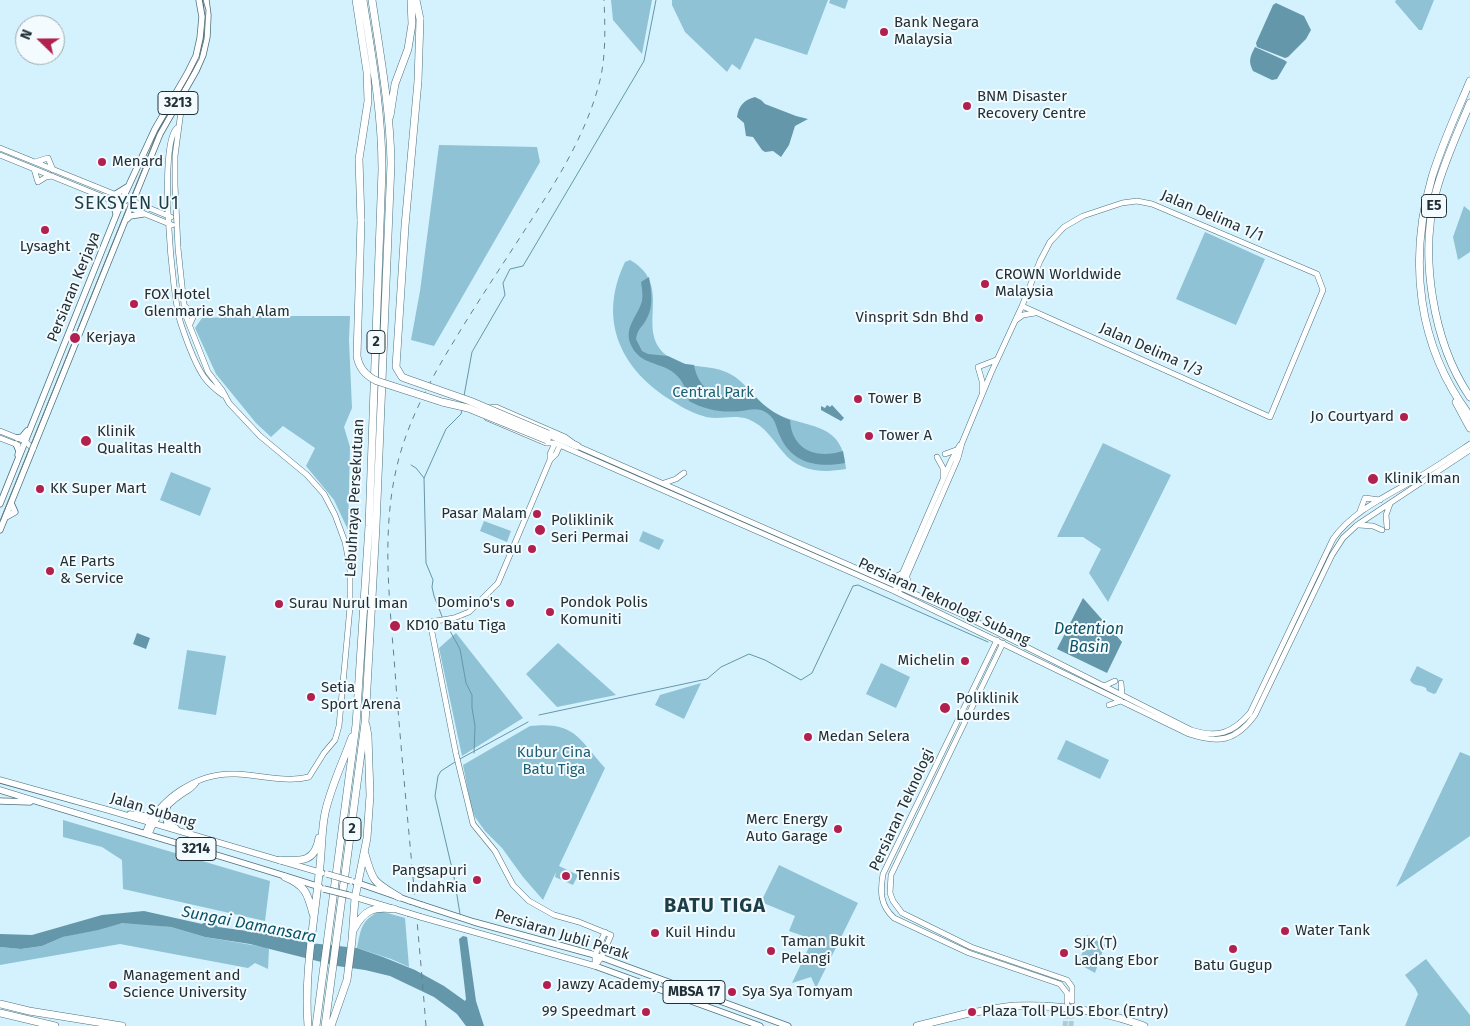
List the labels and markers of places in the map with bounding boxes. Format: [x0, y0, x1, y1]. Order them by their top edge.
place label: Bank Negara Malaysia [894, 14, 979, 49]
marker: Bank Negara Malaysia [878, 26, 890, 38]
place label: BNM Disaster Recovery Centre [977, 88, 1086, 123]
marker: BNM Disaster Recovery Centre [961, 100, 973, 112]
place label: Menard [112, 153, 163, 171]
marker: Menard [96, 156, 108, 168]
marker: Lysaght [39, 224, 51, 236]
place label: Lysaght [20, 238, 70, 256]
place label: CROWN Worldwide Malaysia [995, 266, 1122, 301]
marker: CROWN Worldwide Malaysia [979, 278, 991, 290]
place label: FOX Hotel Glenmarie Shah Alam [144, 286, 290, 321]
marker: FOX Hotel Glenmarie Shah Alam [128, 298, 140, 310]
place label: Vinsprit Sdn Bhd [856, 309, 969, 327]
marker: Vinsprit Sdn Bhd [973, 312, 985, 324]
place label: Kerjaya [86, 329, 136, 347]
marker: Kerjaya [68, 331, 82, 345]
place label: Tower B [868, 390, 922, 408]
marker: Tower B [852, 393, 864, 405]
place label: Jo Courtyard [1310, 408, 1394, 426]
marker: Jo Courtyard [1398, 411, 1410, 423]
place label: Klinik Qualitas Health [97, 423, 202, 458]
place label: Tower A [879, 427, 932, 445]
marker: Tower A [863, 430, 875, 442]
marker: Klinik Qualitas Health [79, 434, 93, 448]
place label: Klinik Iman [1384, 470, 1460, 488]
marker: Klinik Iman [1366, 472, 1380, 486]
place label: KK Super Mart [50, 480, 146, 498]
marker: KK Super Mart [34, 483, 46, 495]
place label: Pasar Malam [441, 505, 527, 523]
marker: Pasar Malam [531, 508, 543, 520]
place label: Poliklinik Seri Permai [551, 512, 629, 547]
marker: Poliklinik Seri Permai [533, 523, 547, 537]
place label: Surau [483, 540, 522, 558]
marker: Surau [526, 543, 538, 555]
place label: AE Parts & Service [60, 553, 124, 588]
marker: AE Parts & Service [44, 565, 56, 577]
place label: Domino's [437, 594, 500, 612]
place label: Pondok Polis Komuniti [560, 594, 648, 629]
place label: Surau Nurul Iman [289, 595, 408, 613]
marker: Domino's [504, 597, 516, 609]
marker: Surau Nurul Iman [273, 598, 285, 610]
marker: Pondok Polis Komuniti [544, 606, 556, 618]
place label: KD10 Batu Tiga [406, 617, 506, 635]
marker: KD10 Batu Tiga [388, 619, 402, 633]
place label: Michelin [898, 652, 955, 670]
marker: Michelin [959, 655, 971, 667]
place label: Setia Sport Arena [321, 679, 401, 714]
place label: Poliklinik Lourdes [956, 690, 1019, 725]
marker: Setia Sport Arena [305, 691, 317, 703]
marker: Poliklinik Lourdes [938, 701, 952, 715]
place label: Medan Selera [818, 728, 910, 746]
marker: Medan Selera [802, 731, 814, 743]
place label: Merc Energy Auto Garage [746, 811, 828, 846]
marker: Merc Energy Auto Garage [832, 823, 844, 835]
place label: Pangsapuri IndahRia [392, 862, 467, 897]
place label: Tennis [576, 867, 620, 885]
marker: Tennis [560, 870, 572, 882]
marker: Pangsapuri IndahRia [471, 874, 483, 886]
place label: Water Tank [1295, 922, 1370, 940]
place label: Kuil Hindu [665, 924, 736, 942]
marker: Water Tank [1279, 925, 1291, 937]
marker: Kuil Hindu [649, 927, 661, 939]
place label: Taman Bukit Pelangi [781, 933, 865, 968]
place label: SJK (T) Ladang Ebor [1074, 935, 1159, 970]
marker: Batu Gugup [1227, 943, 1239, 955]
marker: Taman Bukit Pelangi [765, 945, 777, 957]
marker: SJK (T) Ladang Ebor [1058, 947, 1070, 959]
place label: Batu Gugup [1194, 957, 1272, 975]
place label: Management and Science University [123, 967, 247, 1002]
place label: Jawzy Academy [557, 976, 659, 994]
marker: Management and Science University [107, 979, 119, 991]
marker: Jawzy Academy [541, 979, 553, 991]
place label: Sya Sya Tomyam [742, 983, 853, 1001]
marker: Sya Sya Tomyam [726, 986, 738, 998]
place label: 99 Speedmart [542, 1003, 636, 1021]
place label: Plaza Toll PLUS Ebor (Entry) [982, 1003, 1168, 1021]
marker: 99 Speedmart [640, 1006, 652, 1018]
marker: Plaza Toll PLUS Ebor (Entry) [966, 1006, 978, 1018]

